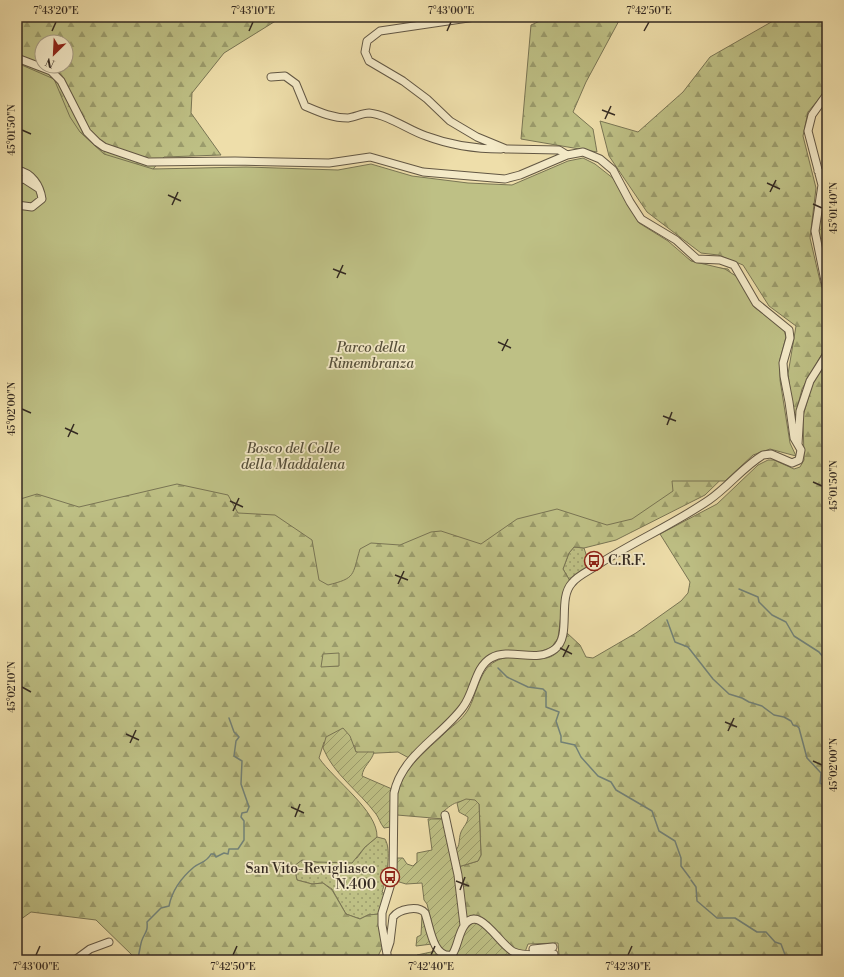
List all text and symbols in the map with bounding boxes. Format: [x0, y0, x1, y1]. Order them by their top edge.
text: 7°43'20"E [33, 5, 79, 17]
text: 7°43'10"E [231, 5, 275, 17]
text: 7°43'00"E [428, 5, 474, 17]
text: 7°42'50"E [626, 5, 672, 17]
north arrow [34, 34, 74, 74]
text: N [43, 54, 57, 70]
text: 45°01'50"N [6, 104, 18, 156]
text: 45°01'40"N [828, 181, 840, 234]
park label: Parco della Rimembranza [327, 339, 414, 373]
text: 45°02'00"N [6, 381, 18, 436]
park label: Bosco del Colle della Maddalena [241, 440, 345, 474]
text: 45°01'50"N [828, 460, 840, 512]
bus stop icon: C.R.F. [583, 550, 605, 572]
place label: C.R.F. [608, 552, 645, 570]
text: 45°02'10"N [6, 661, 18, 713]
text: 45°02'00"N [828, 737, 840, 792]
place label: San Vito-Revigliasco N.400 [245, 860, 376, 894]
bus stop icon: San Vito-Revigliasco N.400 [379, 866, 401, 888]
text: 7°43'00"E [13, 961, 59, 973]
text: 7°42'50"E [210, 961, 256, 973]
text: 7°42'40"E [408, 961, 454, 973]
text: 7°42'30"E [605, 961, 651, 973]

